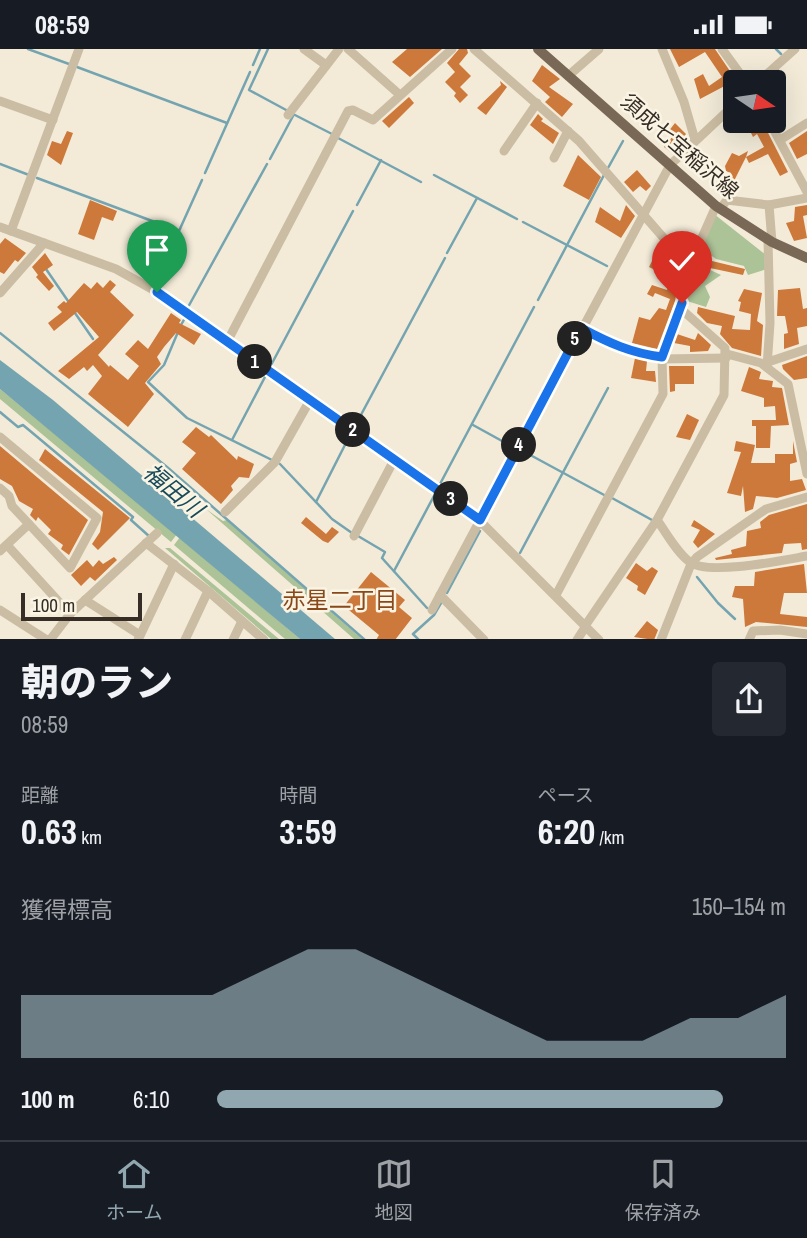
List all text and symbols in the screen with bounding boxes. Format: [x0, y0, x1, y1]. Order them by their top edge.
text: 08:59 [35, 7, 90, 42]
north arrow [723, 70, 786, 133]
map controls [723, 70, 786, 133]
street label: 須成七宝稲沢線 [615, 87, 745, 205]
pin [127, 220, 187, 292]
icon: arrive [138, 231, 176, 269]
pin [652, 231, 712, 303]
icon: check [663, 242, 701, 280]
pin: 5 [558, 321, 592, 357]
text: 5 [570, 325, 579, 351]
pin: 1 [238, 345, 272, 379]
text: 1 [250, 348, 259, 374]
pin: 2 [336, 413, 370, 447]
text: 2 [348, 416, 357, 442]
pin: 4 [502, 427, 536, 463]
text: 4 [514, 431, 523, 457]
water label: 福田川 [138, 456, 213, 526]
pin: 3 [434, 482, 468, 517]
text: 3 [446, 485, 455, 511]
district label: 赤星二丁目 [283, 584, 398, 615]
scale bar [21, 591, 142, 622]
text: 100 m [32, 592, 75, 618]
text: 朝のラン [21, 657, 173, 708]
button: share [712, 662, 786, 736]
text: 08:59 [21, 709, 68, 740]
text: 距離 [21, 782, 59, 808]
text: 時間 [279, 782, 317, 808]
text: ペース [538, 782, 594, 808]
text: 0.63 [21, 808, 77, 855]
text: 3:59 [279, 808, 337, 855]
text: 6:20 [538, 808, 595, 855]
text: km [77, 824, 102, 850]
text: /km [595, 824, 625, 850]
text: 150–154 m [692, 891, 786, 922]
text: 獲得標高 [21, 894, 113, 925]
text: 100 m [21, 1084, 74, 1115]
text: 6:10 [133, 1084, 170, 1115]
tab: ホーム [106, 1155, 163, 1225]
tab: 地図 [375, 1155, 413, 1225]
tab: 保存済み [625, 1155, 701, 1225]

